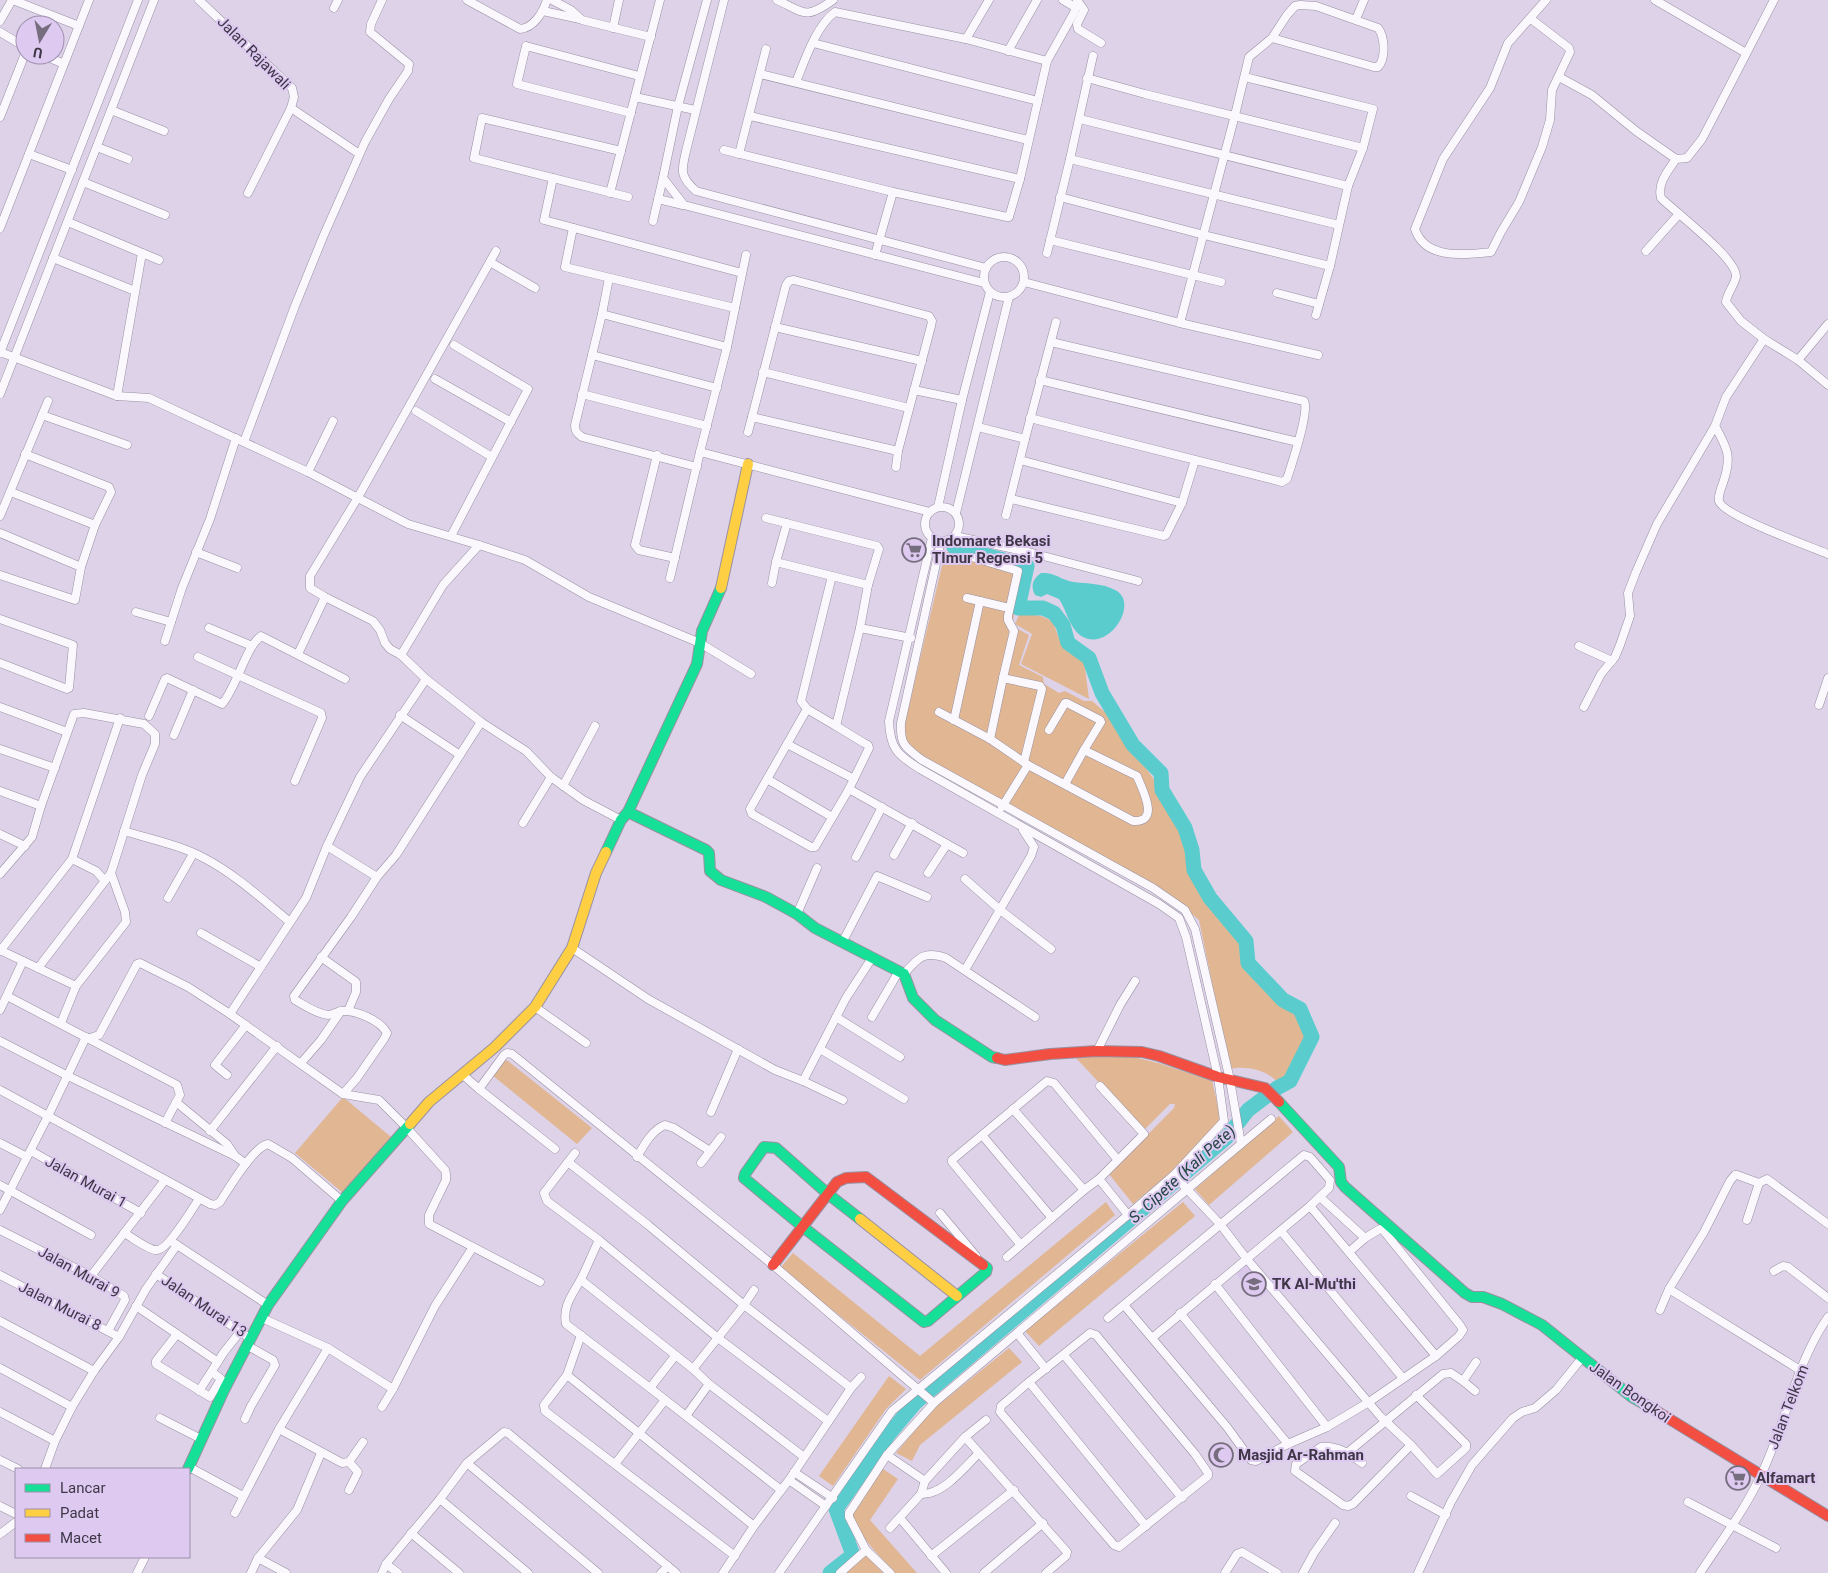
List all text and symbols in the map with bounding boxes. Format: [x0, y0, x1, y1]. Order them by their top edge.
street label: Jalan Rajawali [214, 13, 294, 93]
north arrow [15, 15, 65, 65]
text: U [32, 44, 44, 61]
place label: Indomaret Bekasi TImur Regensi 5 [932, 532, 1050, 567]
supermarket icon: Indomaret Bekasi TImur Regensi 5 [901, 537, 927, 563]
water label: S. Cipete (Kali Pete) [1125, 1121, 1239, 1227]
street label: Jalan Murai 1 [42, 1152, 130, 1212]
street label: Jalan Murai 9 [35, 1242, 123, 1302]
street label: Jalan Murai 13 [158, 1271, 250, 1341]
school or university icon: TK Al-Mu'thi [1241, 1271, 1267, 1297]
place label: TK Al-Mu'thi [1272, 1275, 1356, 1293]
street label: Jalan Murai 8 [16, 1277, 104, 1335]
street label: Jalan Bongkoi [1586, 1357, 1674, 1427]
street label: Jalan Telkom [1764, 1362, 1812, 1452]
mosque icon: Masjid Ar-Rahman [1208, 1442, 1234, 1468]
place label: Masjid Ar-Rahman [1238, 1446, 1364, 1464]
supermarket icon: Alfamart [1725, 1465, 1751, 1491]
legend [15, 1468, 190, 1558]
place label: Alfamart [1756, 1469, 1815, 1487]
text: Lancar [60, 1479, 106, 1497]
text: Padat [60, 1504, 99, 1522]
text: Macet [60, 1529, 102, 1547]

